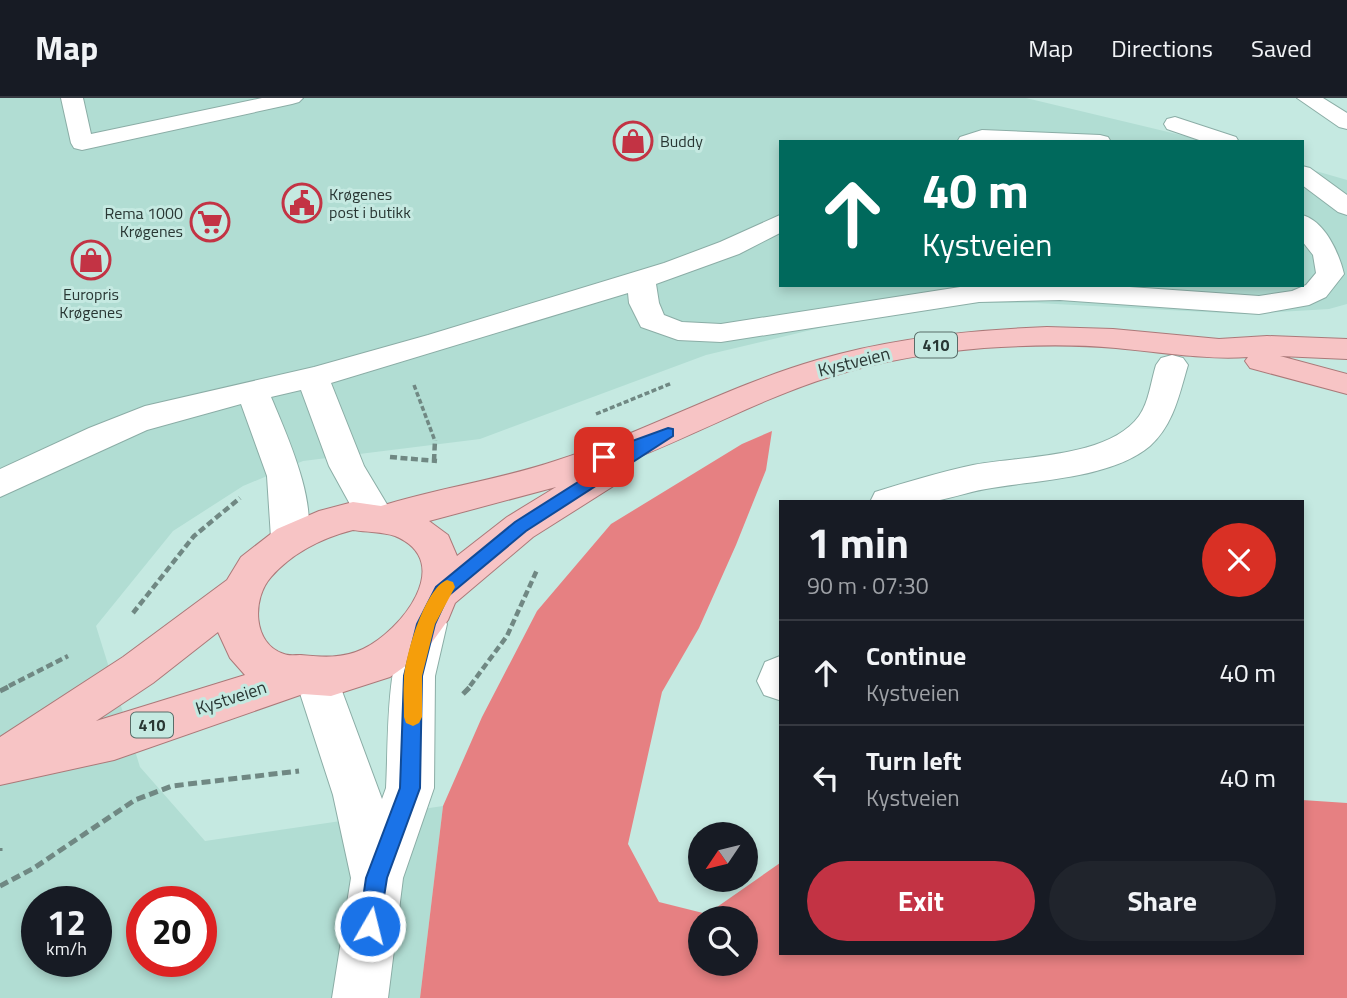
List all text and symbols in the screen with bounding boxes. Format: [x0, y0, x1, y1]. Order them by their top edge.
text: Map [35, 23, 98, 73]
text: Map [1028, 30, 1073, 66]
text: Directions [1111, 30, 1213, 66]
text: Saved [1251, 30, 1312, 66]
shop icon: Buddy [612, 120, 654, 162]
place label: Buddy [660, 129, 703, 153]
text: 40 m [922, 152, 1029, 227]
icon: ahead [807, 168, 898, 259]
public building icon: Krøgenes post i butikk [281, 182, 323, 224]
place label: Krøgenes post i butikk [329, 182, 411, 224]
place label: Rema 1000 Krøgenes [104, 201, 183, 243]
supermarket icon: Rema 1000 Krøgenes [189, 201, 231, 243]
text: Kystveien [922, 220, 1052, 268]
shop icon: Europris Krøgenes [70, 239, 112, 281]
place label: Europris Krøgenes [59, 282, 123, 324]
road number: 410 [915, 332, 957, 358]
street label: Kystveien [815, 340, 893, 383]
pin [574, 427, 634, 487]
icon: arrive [585, 438, 623, 476]
text: 1 min [807, 510, 909, 574]
button: close [1202, 523, 1276, 597]
text: 90 m · 07:30 [807, 568, 929, 603]
text: Continue [866, 636, 966, 675]
text: 40 m [1219, 653, 1276, 692]
icon: ahead [807, 654, 845, 692]
street label: Kystveien [192, 673, 270, 722]
text: Kystveien [866, 675, 960, 710]
road number: 410 [131, 712, 173, 738]
text: Turn left [866, 741, 961, 780]
text: 40 m [1219, 758, 1276, 797]
icon: left [807, 759, 845, 797]
text: Kystveien [866, 780, 960, 815]
north arrow [688, 822, 758, 892]
map controls [688, 822, 758, 976]
button: Exit [807, 861, 1035, 941]
button: Share [1049, 861, 1276, 941]
speed limit sign: 20 [126, 886, 217, 977]
position arrow [333, 889, 407, 963]
text: 12 [47, 895, 86, 949]
button: search [688, 906, 758, 976]
text: km/h [46, 935, 87, 962]

